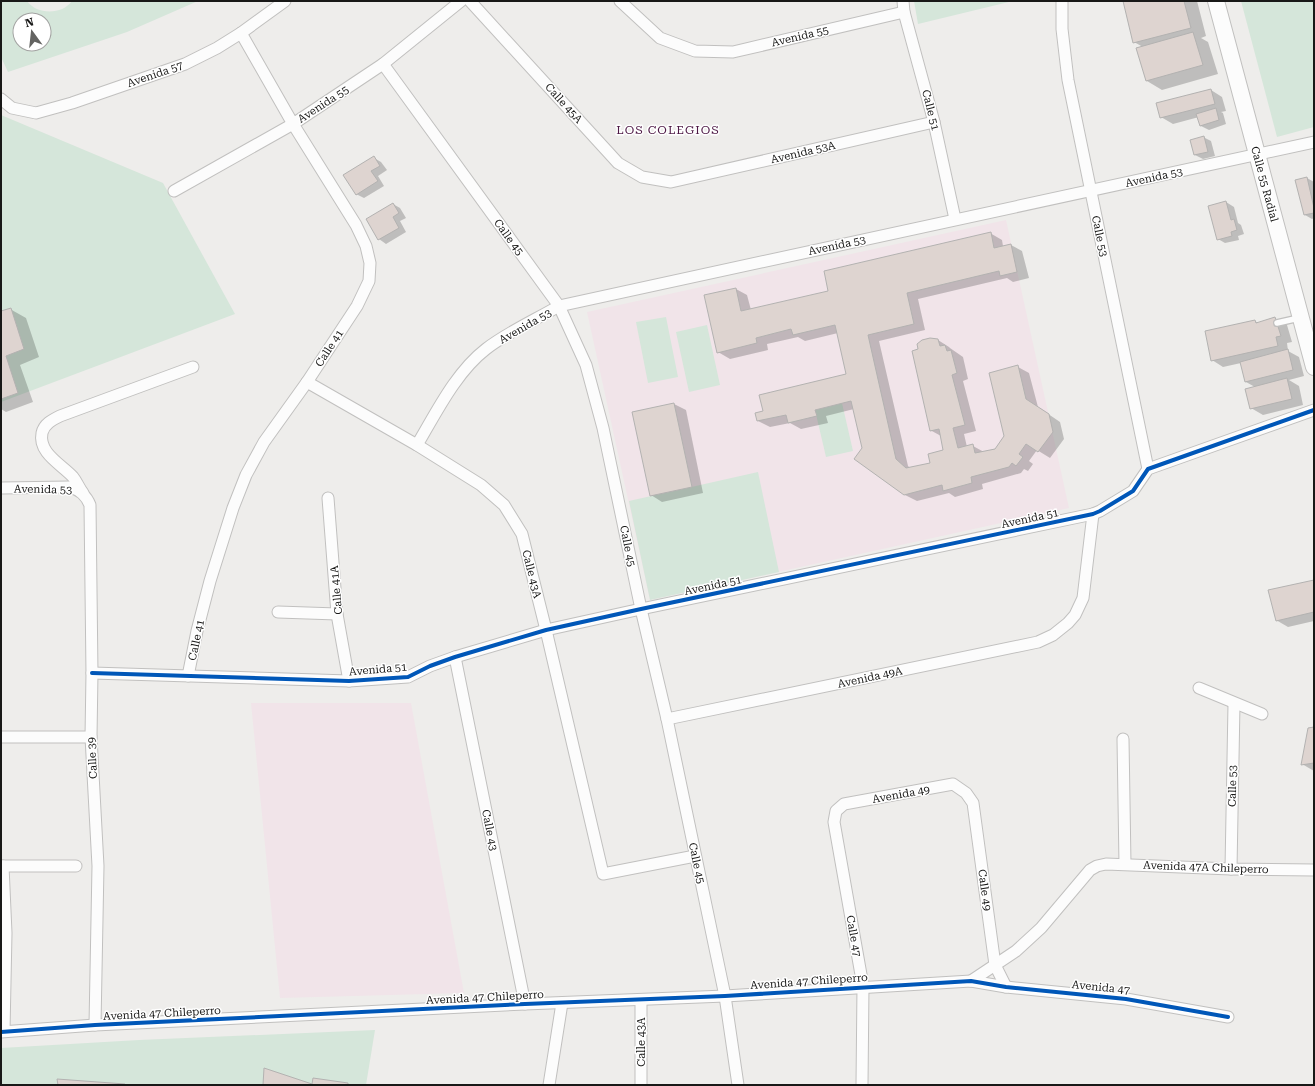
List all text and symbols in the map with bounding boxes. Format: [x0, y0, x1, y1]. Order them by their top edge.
north arrow [12, 12, 52, 52]
text: N [24, 15, 36, 30]
street label: Avenida 55 [770, 24, 830, 49]
street label: Avenida 57 [125, 59, 185, 90]
street label: Calle 45A [542, 81, 585, 126]
street label: Avenida 55 [295, 83, 351, 126]
street label: Calle 51 [919, 88, 942, 132]
district label: LOS COLEGIOS [616, 123, 720, 137]
street label: Avenida 53A [770, 139, 837, 166]
street label: Calle 55 Radial [1248, 145, 1281, 224]
street label: Avenida 53 [1124, 165, 1184, 190]
street label: Calle 53 [1089, 214, 1110, 258]
street label: Calle 45 [491, 217, 526, 258]
street label: Avenida 53 [807, 233, 867, 258]
street label: Avenida 53 [497, 306, 554, 347]
street label: Calle 41 [313, 327, 346, 369]
street label: Avenida 53 [14, 482, 72, 497]
street label: Avenida 51 [1000, 506, 1060, 531]
street label: Calle 45 [617, 524, 638, 568]
street label: Calle 43A [519, 549, 544, 600]
street label: Calle 41A [328, 564, 345, 615]
street label: Avenida 51 [683, 573, 743, 598]
street label: Calle 41 [186, 618, 207, 662]
street label: Avenida 51 [348, 660, 408, 679]
street label: Avenida 49A [836, 664, 904, 691]
street label: Calle 39 [85, 737, 100, 779]
street label: Calle 53 [1226, 765, 1239, 807]
street label: Avenida 49 [871, 783, 931, 806]
street label: Calle 43 [479, 808, 500, 852]
street label: Calle 45 [686, 841, 707, 885]
street label: Avenida 47A Chileperro [1143, 859, 1269, 876]
street label: Calle 49 [975, 868, 994, 912]
street label: Calle 47 [843, 914, 864, 958]
street label: Avenida 47 Chileperro [750, 971, 869, 992]
street label: Avenida 47 [1071, 978, 1131, 997]
street label: Avenida 47 Chileperro [426, 988, 544, 1007]
street label: Avenida 47 Chileperro [103, 1004, 221, 1023]
street label: Calle 43A [635, 1017, 648, 1067]

